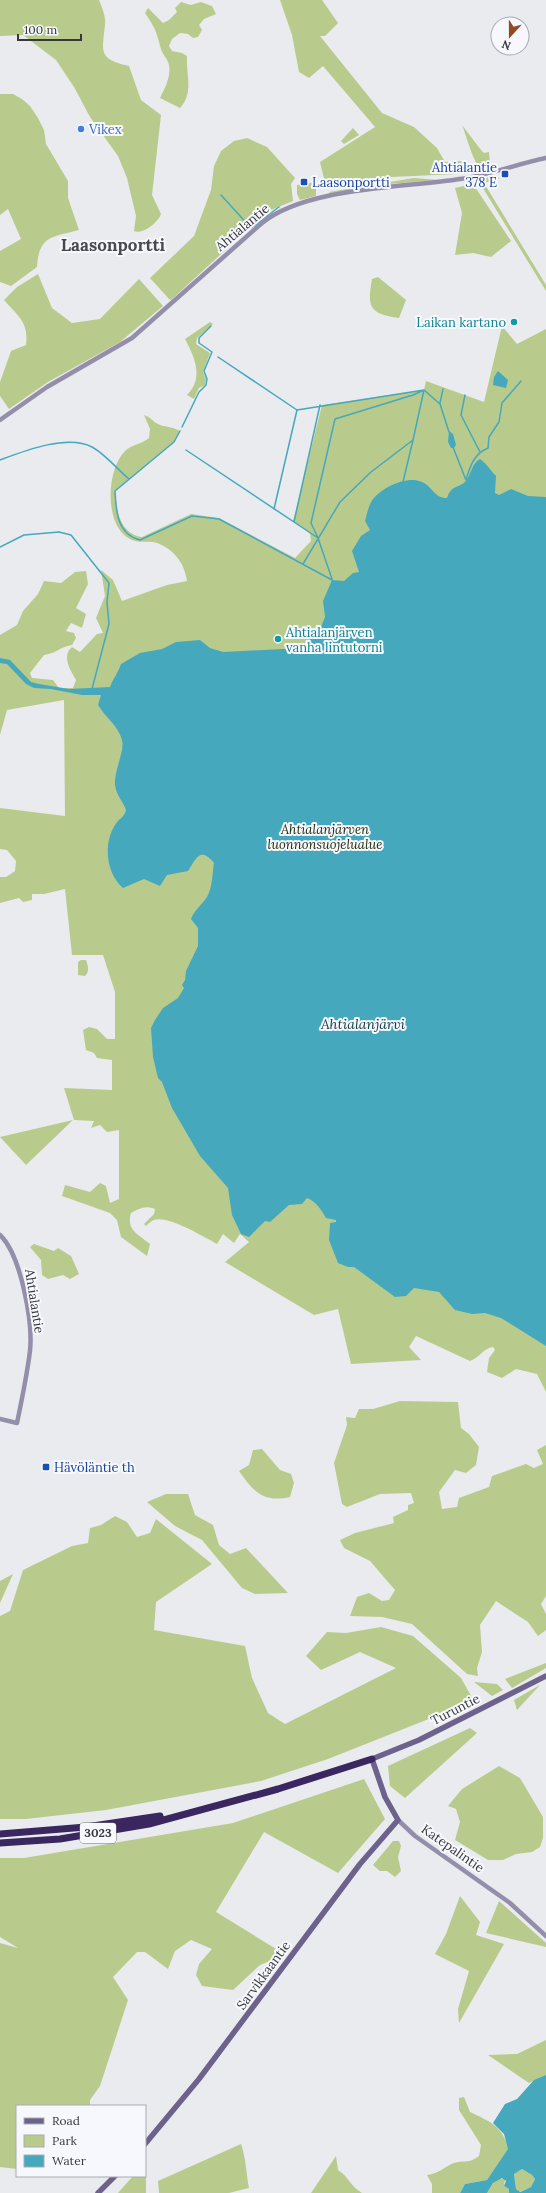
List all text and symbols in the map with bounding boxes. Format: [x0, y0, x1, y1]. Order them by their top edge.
scale bar [18, 16, 81, 42]
north arrow [490, 16, 530, 56]
text: 100 m [24, 22, 57, 37]
text: N [499, 37, 513, 53]
place label: Vikex [88, 121, 122, 138]
marker: Vikex [76, 124, 86, 134]
place label: Ahtialantie 378 E [431, 159, 497, 191]
marker: Ahtialantie 378 E [500, 169, 510, 179]
place label: Laasonportti [312, 174, 390, 191]
marker: Laasonportti [299, 177, 309, 187]
street label: Ahtialantie [211, 200, 273, 255]
district label: Laasonportti [61, 234, 166, 256]
place label: Laikan kartano [416, 314, 506, 331]
marker: Laikan kartano [509, 317, 519, 327]
place label: Ahtialanjärven vanha lintutorni [285, 624, 383, 656]
marker: Ahtialanjärven vanha lintutorni [273, 634, 283, 644]
park label: Ahtialanjärven luonnonsuojelualue [268, 821, 383, 853]
water label: Ahtialanjärvi [320, 1015, 406, 1033]
street label: Ahtialantie [21, 1267, 48, 1334]
place label: Hävöläntie th [54, 1459, 135, 1476]
marker: Hävöläntie th [41, 1462, 51, 1472]
street label: Turuntie [428, 1690, 483, 1729]
street label: Katepalintie [418, 1821, 487, 1876]
road number: 3023 [80, 1823, 116, 1843]
street label: Sarvikkaantie [233, 1938, 294, 2013]
legend [16, 2105, 146, 2177]
text: Road [52, 2113, 80, 2128]
text: Park [52, 2133, 78, 2148]
text: Water [52, 2153, 87, 2168]

